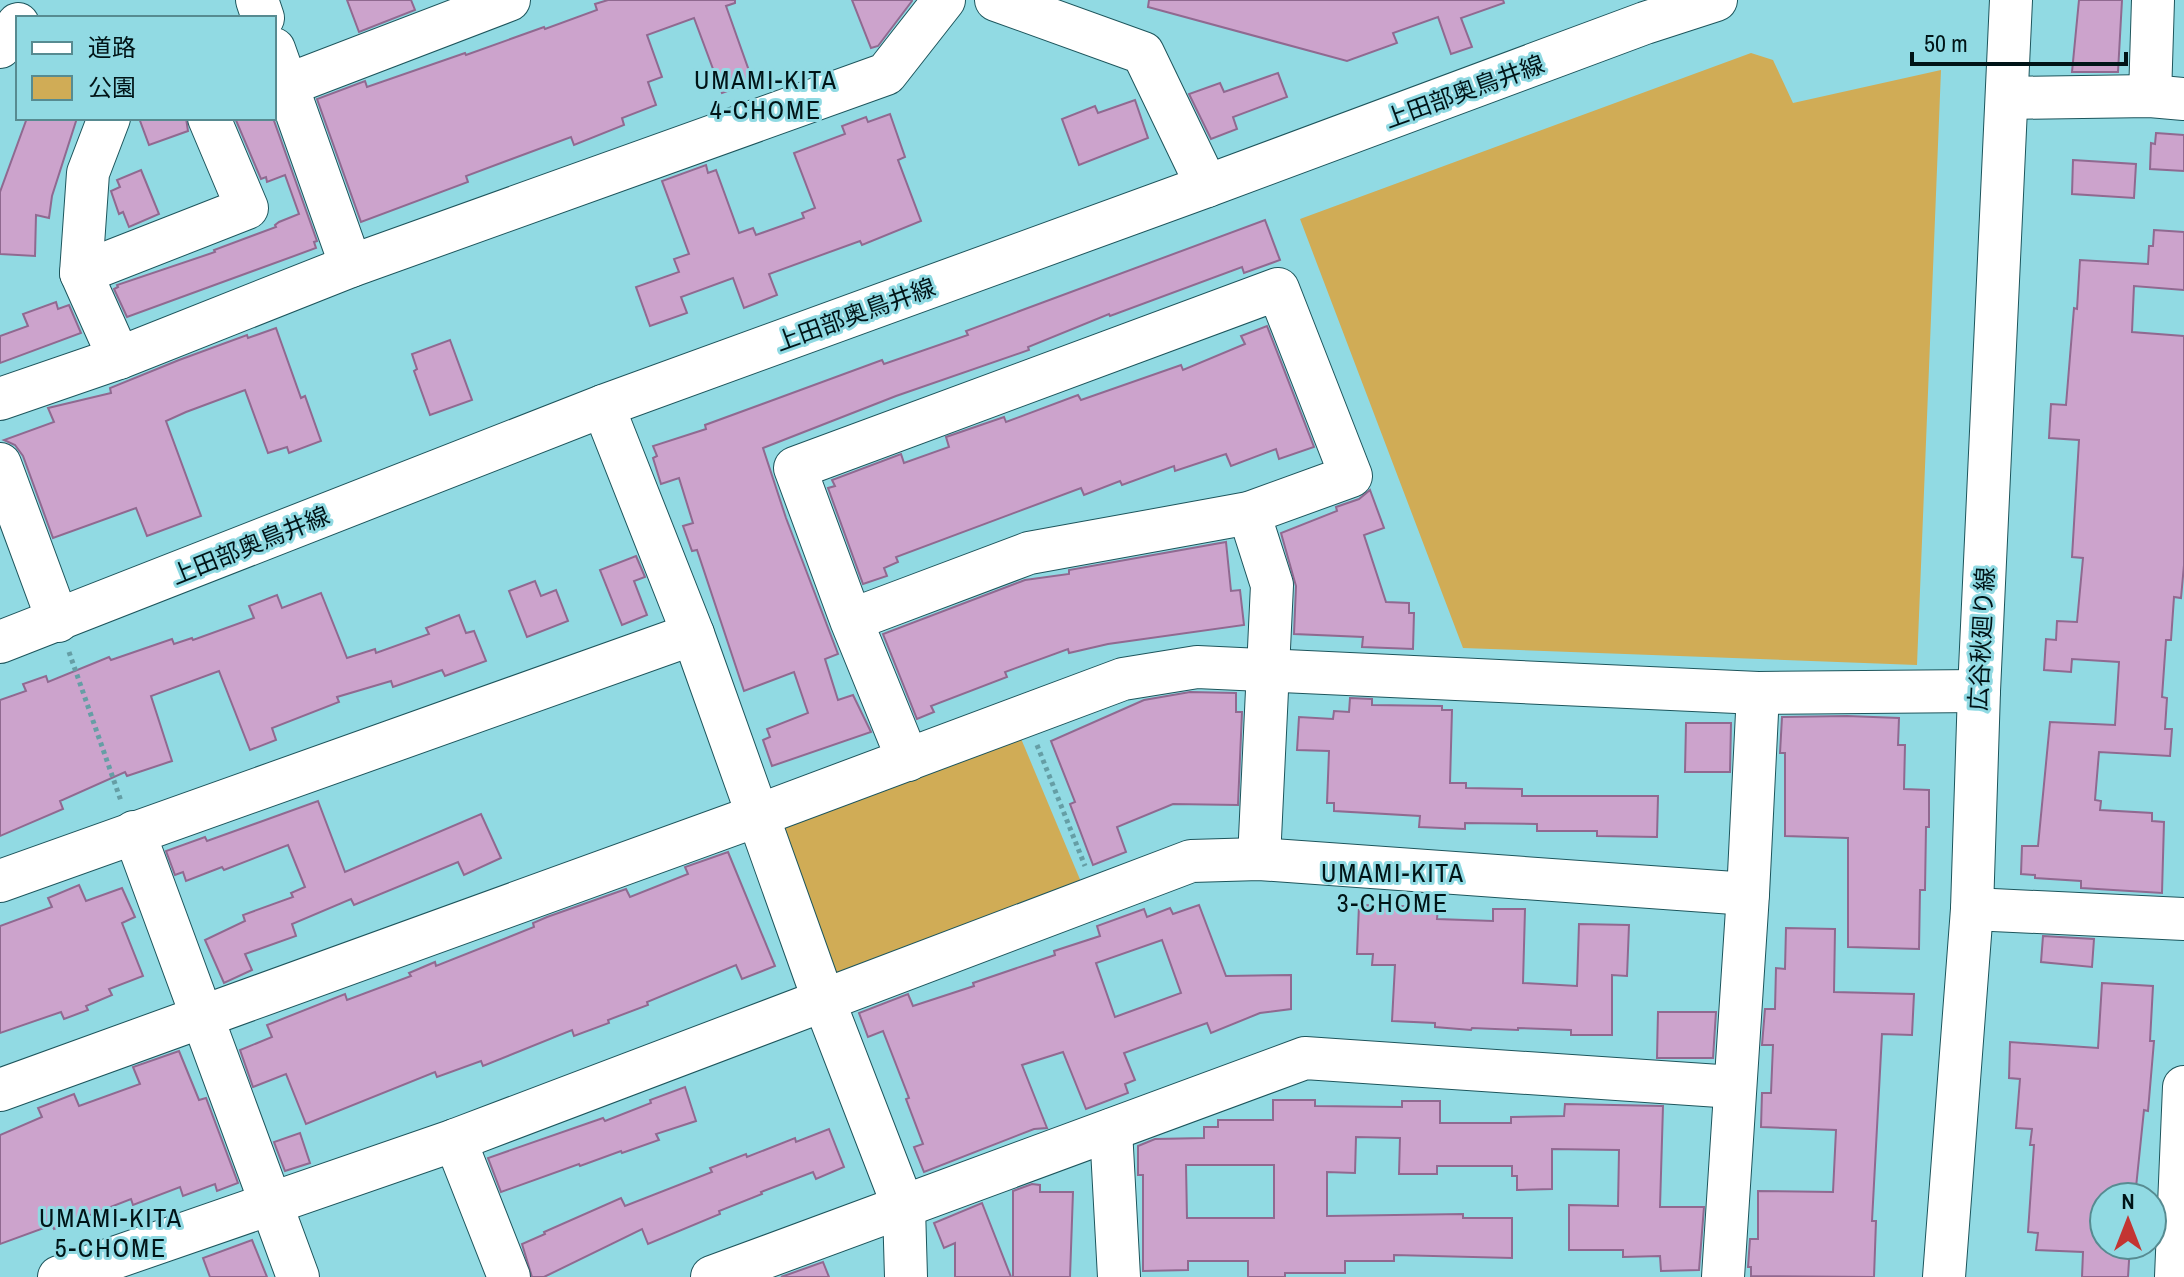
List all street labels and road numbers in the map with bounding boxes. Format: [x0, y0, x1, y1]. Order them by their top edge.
street label: 上田部奥鳥井線 [1380, 47, 1548, 135]
street label: 上田部奥鳥井線 [771, 270, 939, 358]
street label: 上田部奥鳥井線 [166, 499, 334, 591]
street label: 広谷秋廻り線 [1961, 566, 2001, 712]

